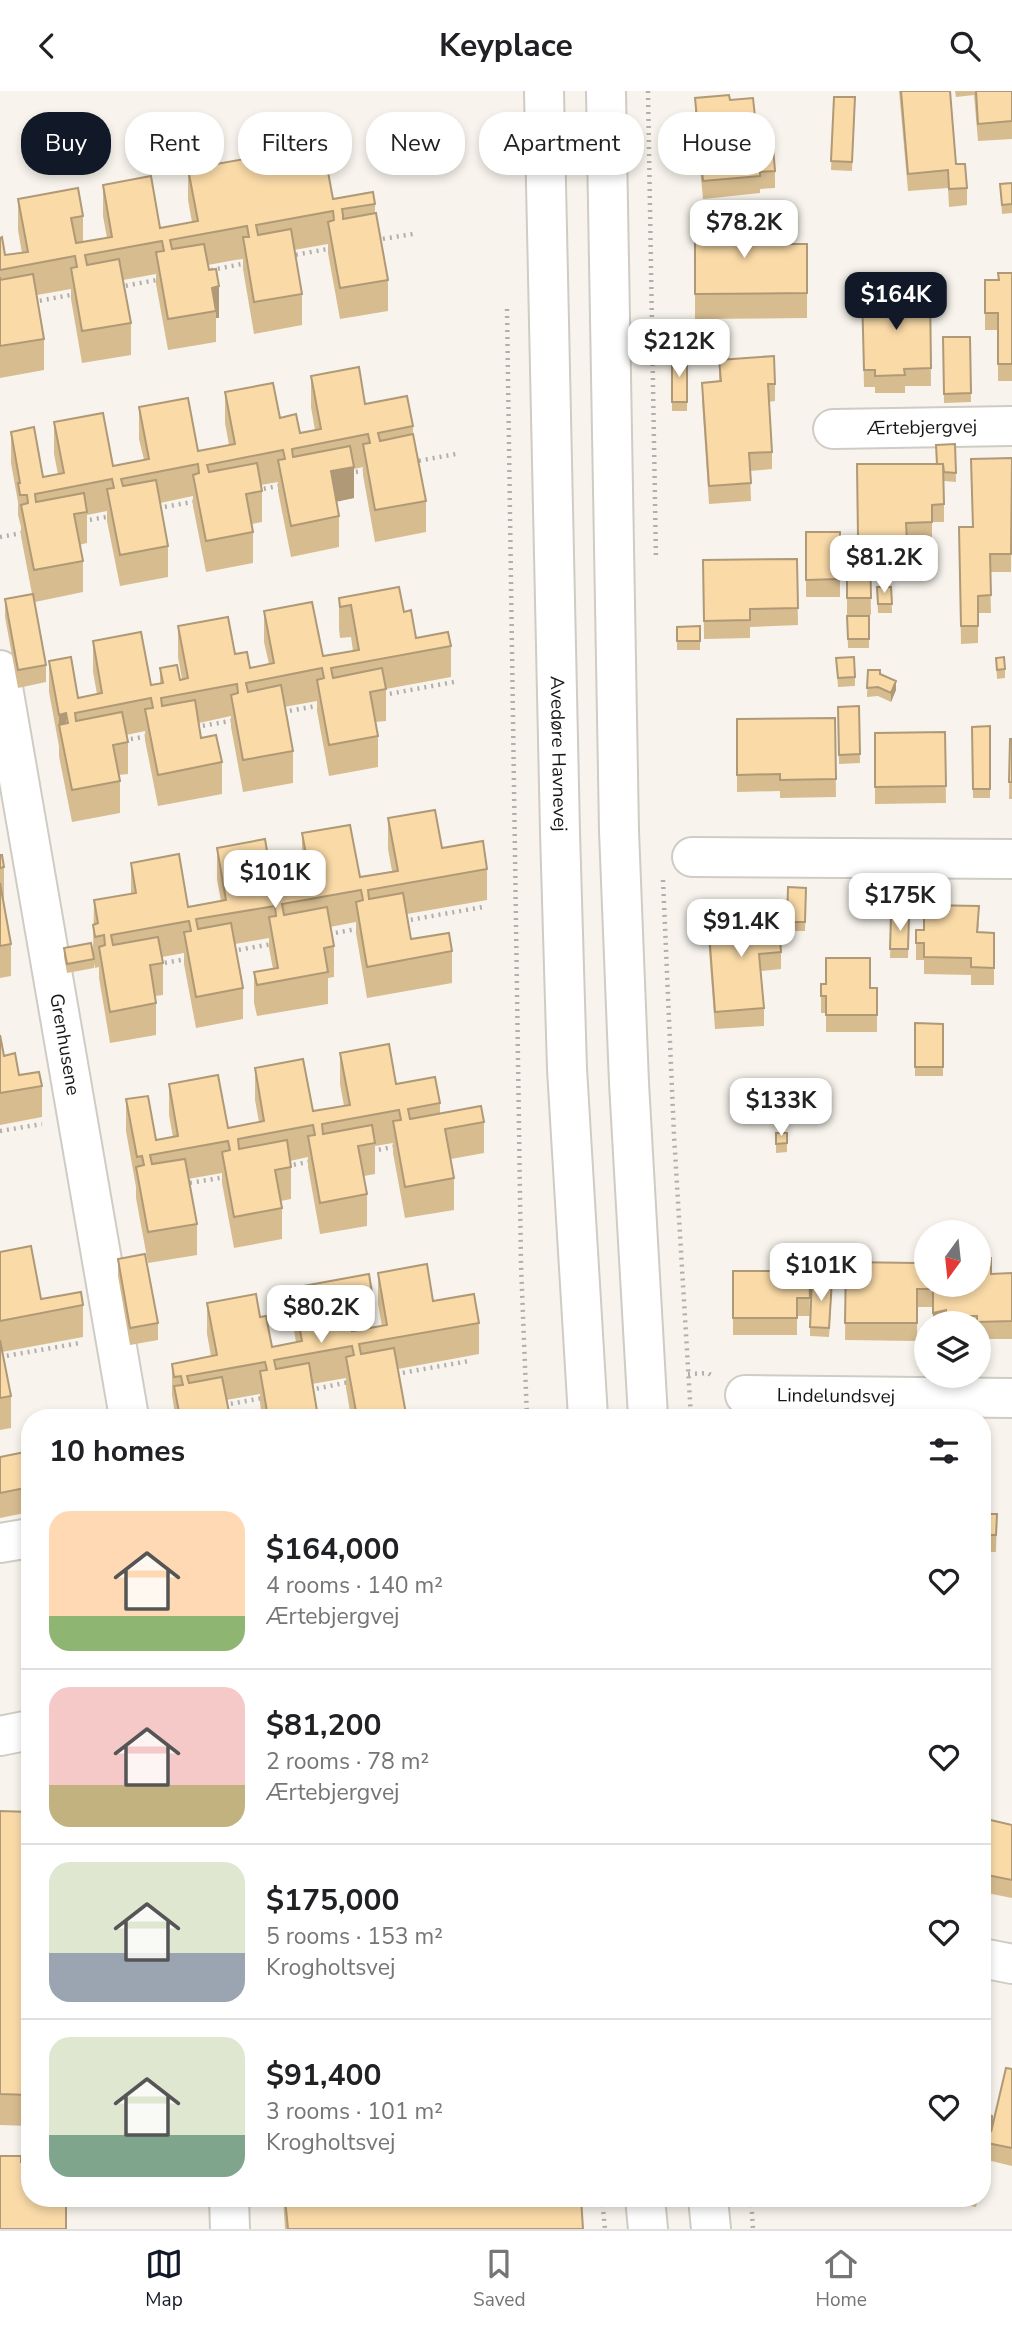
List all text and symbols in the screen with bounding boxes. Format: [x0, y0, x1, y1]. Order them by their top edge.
text: Keyplace [439, 24, 573, 67]
icon: back [28, 27, 66, 65]
icon: search [946, 27, 984, 65]
chip: Buy [21, 112, 111, 175]
chip: Rent [125, 112, 224, 175]
chip: Filters [238, 112, 352, 175]
chip: New [366, 112, 465, 175]
chip: Apartment [479, 112, 644, 175]
chip: House [658, 112, 775, 175]
pin: $78.2K [687, 201, 801, 260]
text: $78.2K [706, 207, 782, 238]
pin: $164K [847, 273, 945, 332]
text: $164K [861, 279, 931, 310]
pin: $212K [630, 320, 728, 379]
text: $212K [644, 326, 714, 357]
street label: Ærtebjergvej [866, 414, 977, 441]
pin: $81.2K [827, 535, 941, 595]
text: $81.2K [846, 542, 922, 573]
street label: Avedøre Havnevej [544, 676, 573, 832]
pin: $101K [226, 851, 324, 910]
text: $101K [240, 857, 310, 888]
pin: $175K [851, 873, 949, 933]
text: $175K [865, 880, 935, 911]
pin: $91.4K [684, 899, 798, 959]
text: $91.4K [703, 906, 779, 937]
street label: Grenhusene [43, 991, 86, 1097]
pin: $133K [732, 1079, 830, 1138]
text: $133K [746, 1085, 816, 1116]
north arrow [914, 1220, 990, 1297]
map controls [914, 1220, 991, 1388]
pin: $101K [772, 1243, 870, 1303]
text: $101K [786, 1250, 856, 1281]
pin: $80.2K [264, 1285, 378, 1345]
text: $80.2K [283, 1292, 359, 1323]
button: layers [914, 1311, 991, 1388]
street label: Lindelundsvej [777, 1382, 895, 1410]
text: 10 homes [49, 1431, 185, 1472]
icon: filters [925, 1432, 963, 1470]
text: $164,000 [266, 1529, 399, 1570]
icon: home [105, 1539, 189, 1623]
icon: heart [925, 1562, 963, 1600]
text: 4 rooms · 140 m² [266, 1570, 443, 1601]
text: Ærtebjergvej [266, 1601, 400, 1632]
text: $81,200 [266, 1705, 381, 1746]
icon: home [105, 1715, 189, 1799]
icon: heart [925, 1738, 963, 1776]
text: 2 rooms · 78 m² [266, 1746, 429, 1777]
text: Ærtebjergvej [266, 1777, 400, 1808]
text: $175,000 [266, 1880, 399, 1921]
icon: home [105, 1890, 189, 1974]
icon: heart [925, 1913, 963, 1951]
text: 5 rooms · 153 m² [266, 1921, 443, 1952]
text: Krogholtsvej [266, 1952, 395, 1983]
text: $91,400 [266, 2055, 381, 2096]
icon: home [105, 2065, 189, 2149]
icon: heart [925, 2088, 963, 2126]
text: 3 rooms · 101 m² [266, 2096, 443, 2127]
text: Krogholtsvej [266, 2127, 395, 2158]
tab: Map [145, 2245, 183, 2313]
tab: Saved [473, 2245, 526, 2313]
tab: Home [816, 2245, 867, 2313]

